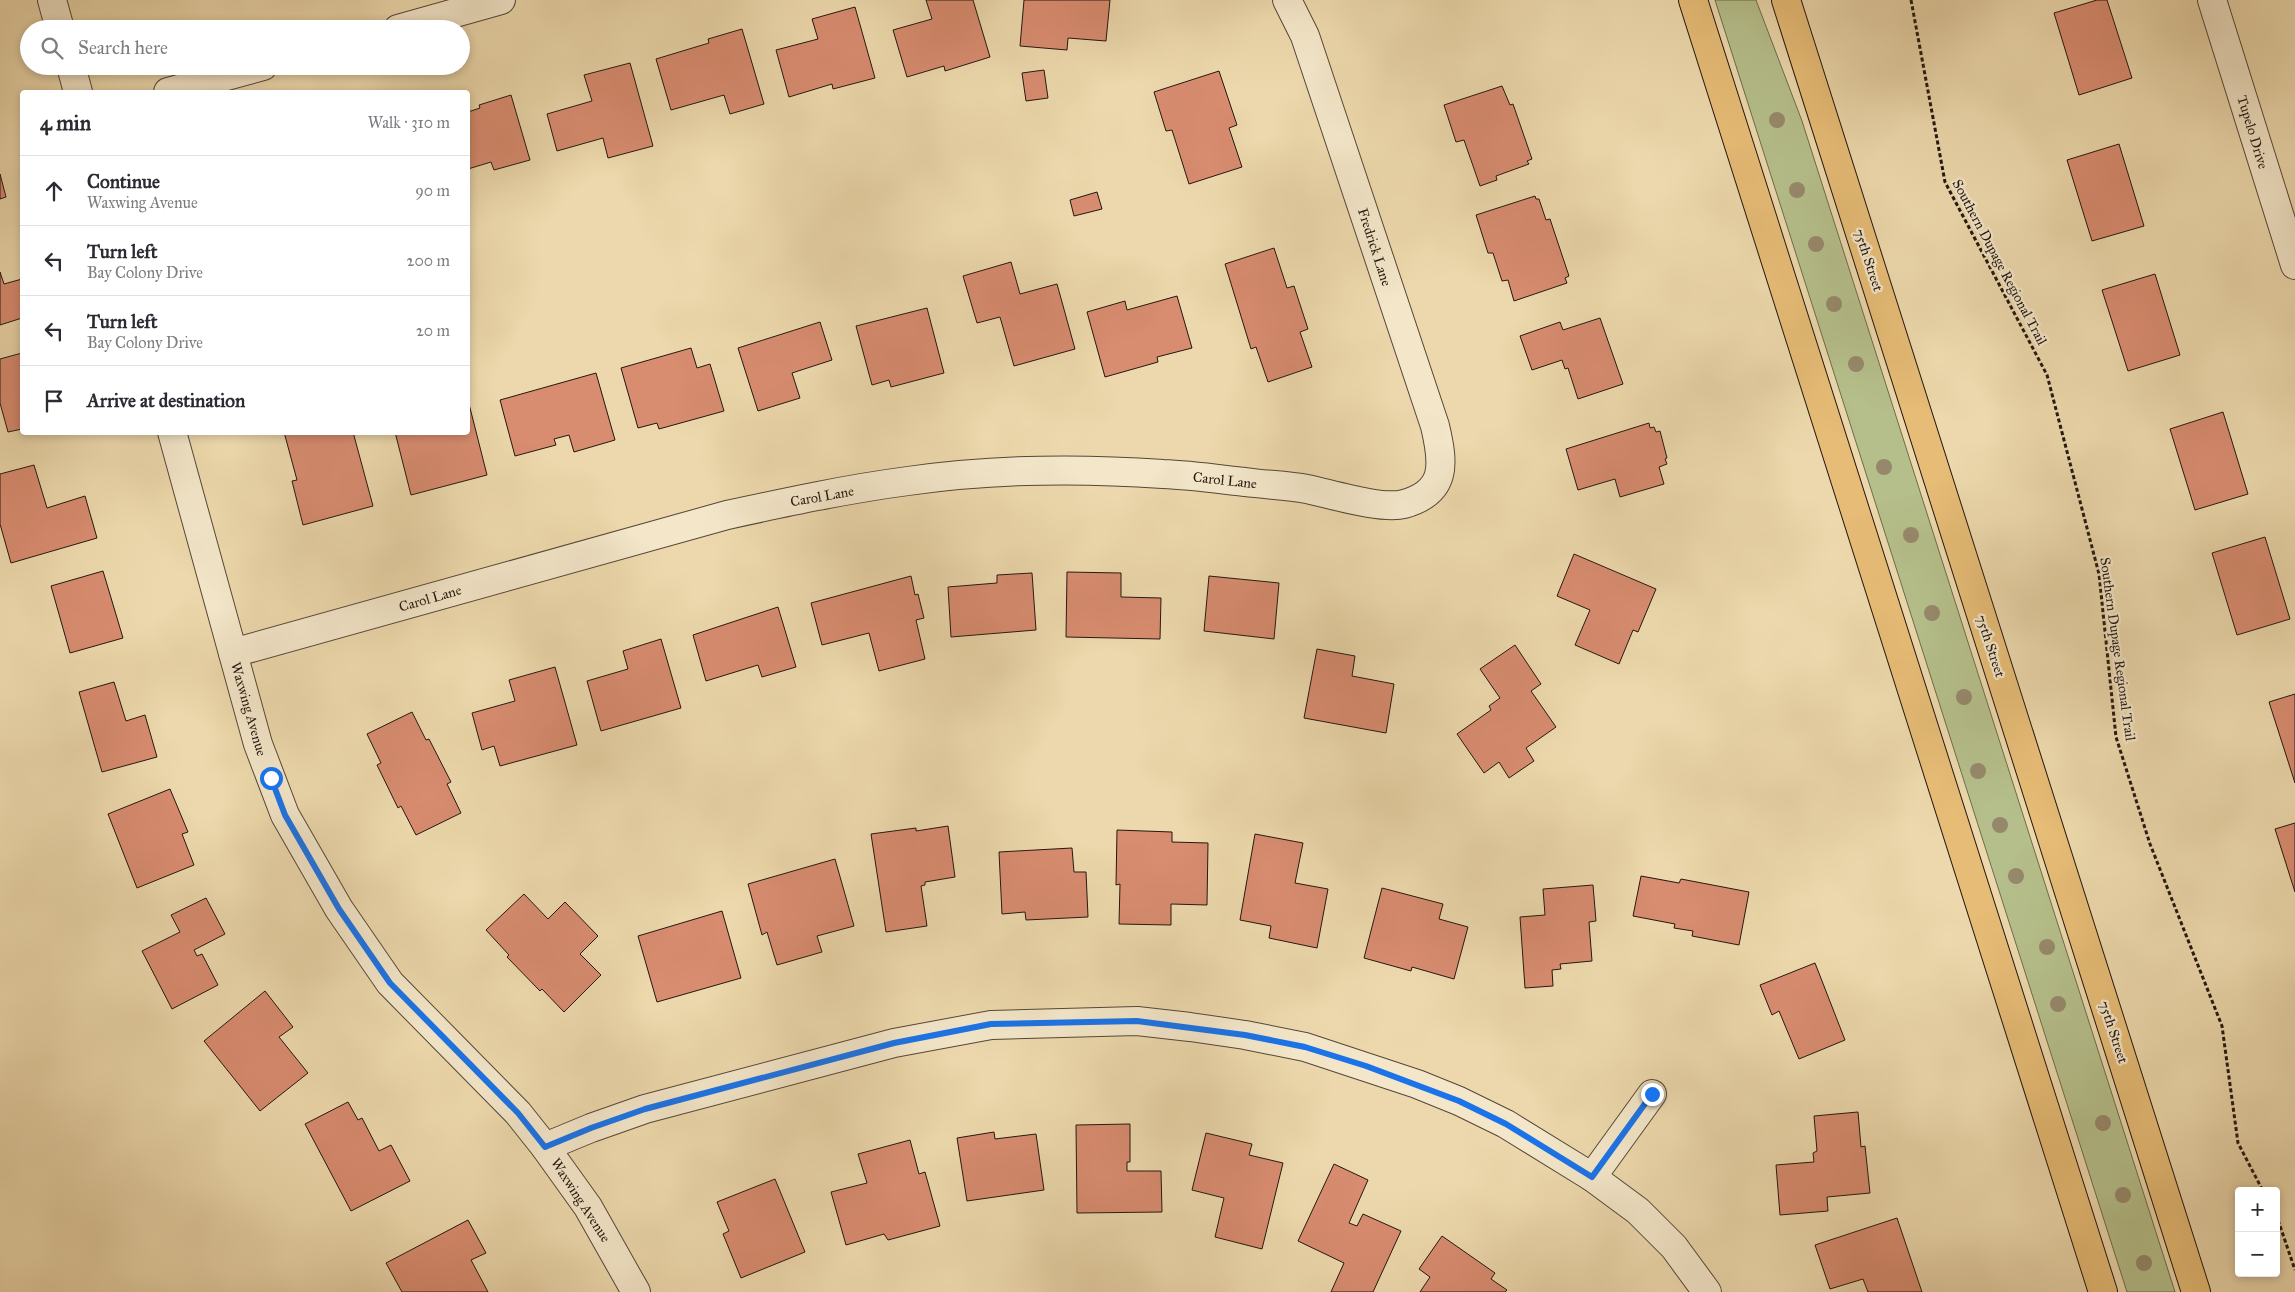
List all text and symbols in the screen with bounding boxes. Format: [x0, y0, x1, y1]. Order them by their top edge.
search box [20, 20, 470, 75]
icon: search [38, 34, 66, 62]
text: Search here [78, 36, 168, 59]
street label: Tupelo Drive [2233, 93, 2272, 171]
text: 4 min [40, 110, 91, 136]
text: Walk · 310 m [368, 113, 450, 132]
text: Continue [87, 170, 160, 193]
street label: Southern Dupage Regional Trail [1949, 176, 2051, 348]
icon: ahead [40, 177, 68, 205]
text: 90 m [415, 181, 450, 200]
text: Waxwing Avenue [87, 193, 198, 212]
street label: Fredrick Lane [1354, 206, 1395, 288]
street label: 75th Street [1850, 227, 1887, 293]
text: Turn left [87, 240, 157, 263]
icon: left [40, 247, 68, 275]
text: 200 m [407, 251, 450, 270]
text: Bay Colony Drive [87, 263, 203, 282]
text: Turn left [87, 310, 157, 333]
icon: left [40, 317, 68, 345]
text: 20 m [416, 321, 450, 340]
text: Bay Colony Drive [87, 333, 203, 352]
icon: arrive [40, 387, 68, 415]
text: Arrive at destination [87, 389, 245, 412]
street label: Carol Lane [1192, 469, 1258, 492]
street label: Carol Lane [789, 483, 855, 510]
street label: Southern Dupage Regional Trail [2096, 556, 2139, 742]
street label: Carol Lane [397, 581, 463, 615]
street label: 75th Street [1972, 613, 2009, 679]
street label: Waxwing Avenue [227, 660, 270, 758]
route start [260, 767, 283, 790]
street label: 75th Street [2095, 999, 2132, 1065]
route end [1641, 1083, 1664, 1106]
street label: Waxwing Avenue [547, 1155, 614, 1246]
map controls [2235, 1187, 2280, 1277]
button: + [2235, 1187, 2280, 1232]
button: − [2235, 1232, 2280, 1277]

